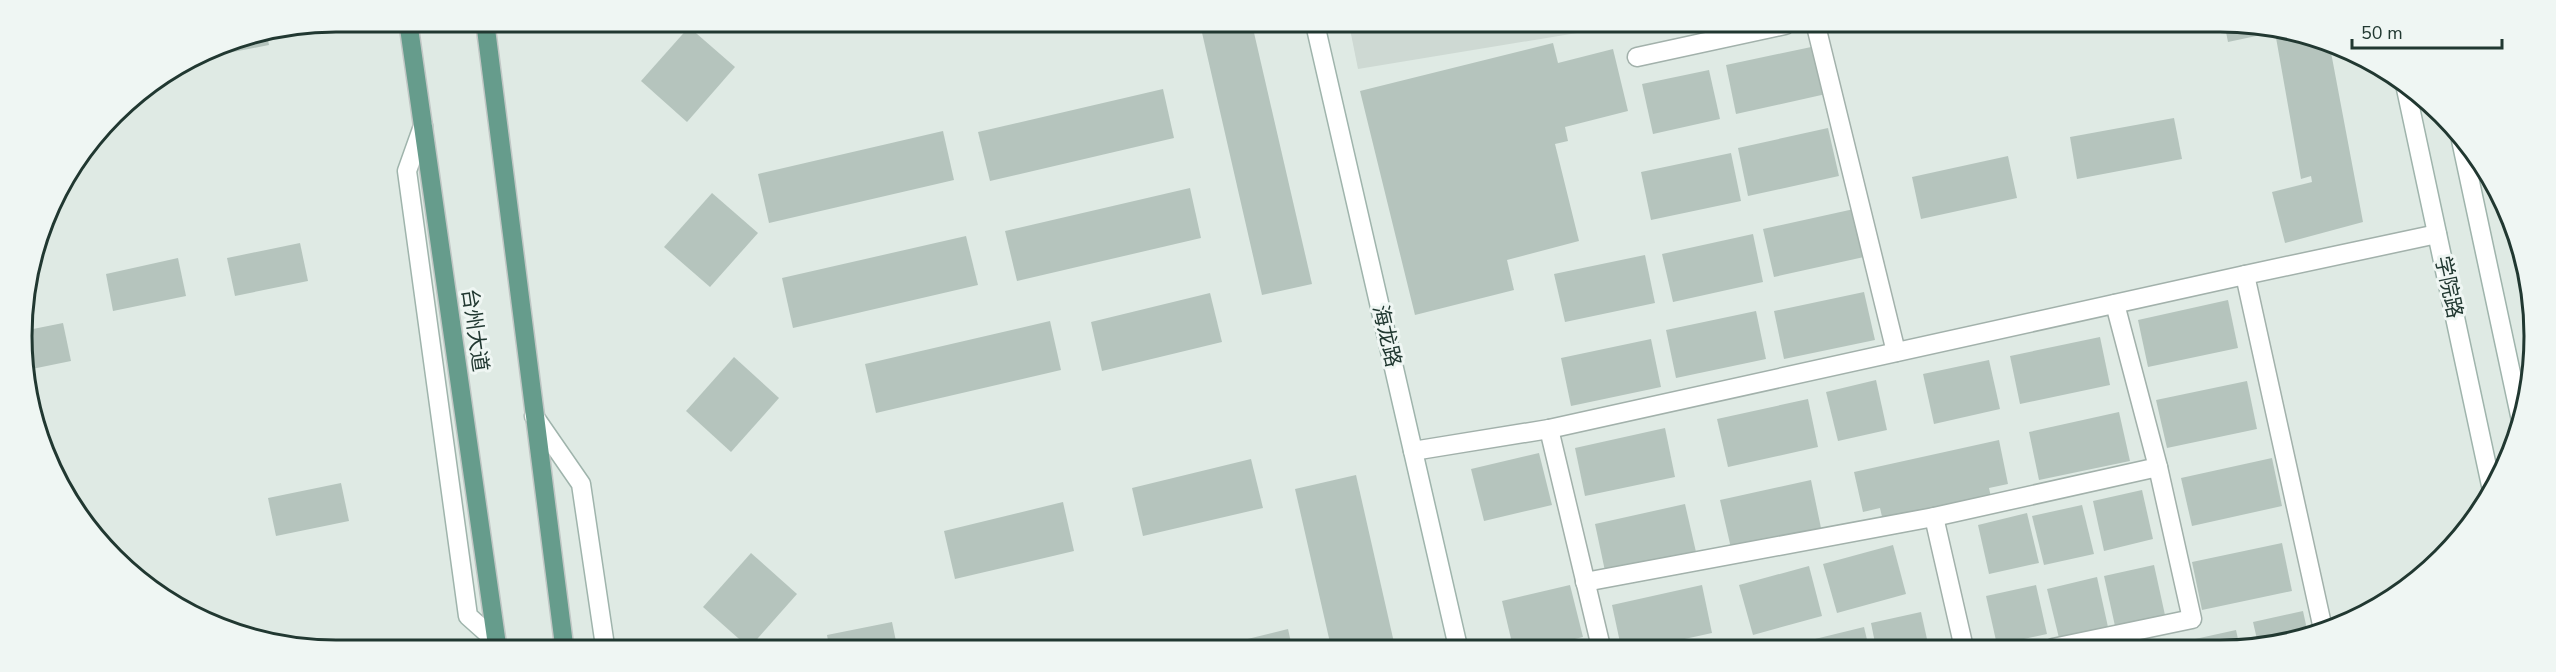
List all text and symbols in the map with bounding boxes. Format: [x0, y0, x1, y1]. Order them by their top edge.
scale bar [2352, 12, 2502, 50]
text: 50 m [2361, 21, 2403, 45]
street label: 学院路 [2429, 253, 2469, 321]
street label: 台州大道 [455, 286, 495, 374]
street label: 海龙路 [1366, 302, 1408, 370]

